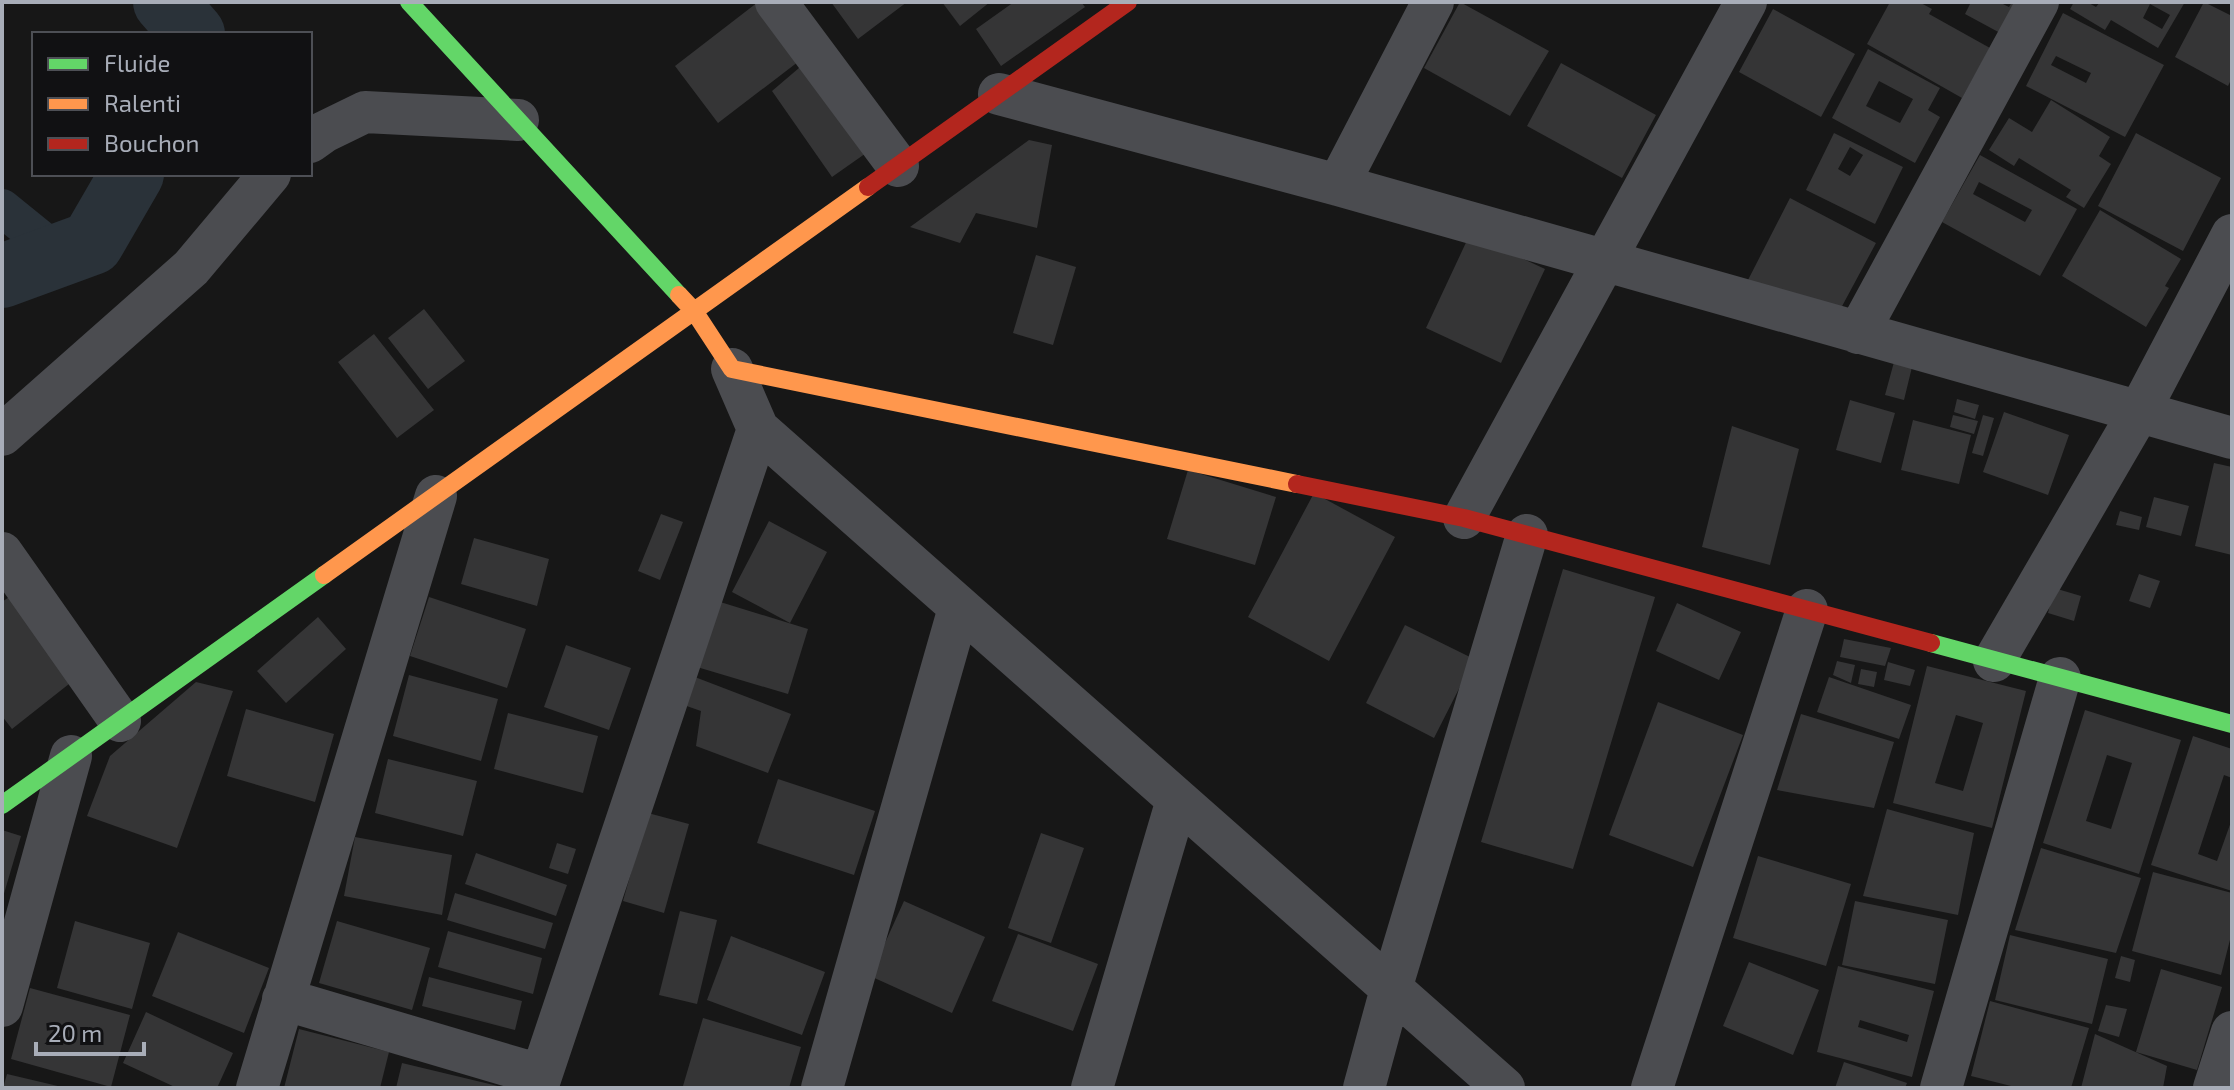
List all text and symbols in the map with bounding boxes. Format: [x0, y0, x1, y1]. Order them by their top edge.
legend [32, 32, 312, 176]
text: Fluide [104, 48, 170, 77]
text: Ralenti [104, 88, 181, 117]
text: Bouchon [104, 128, 199, 157]
scale bar [36, 1006, 144, 1056]
text: 20 m [48, 1018, 102, 1047]

